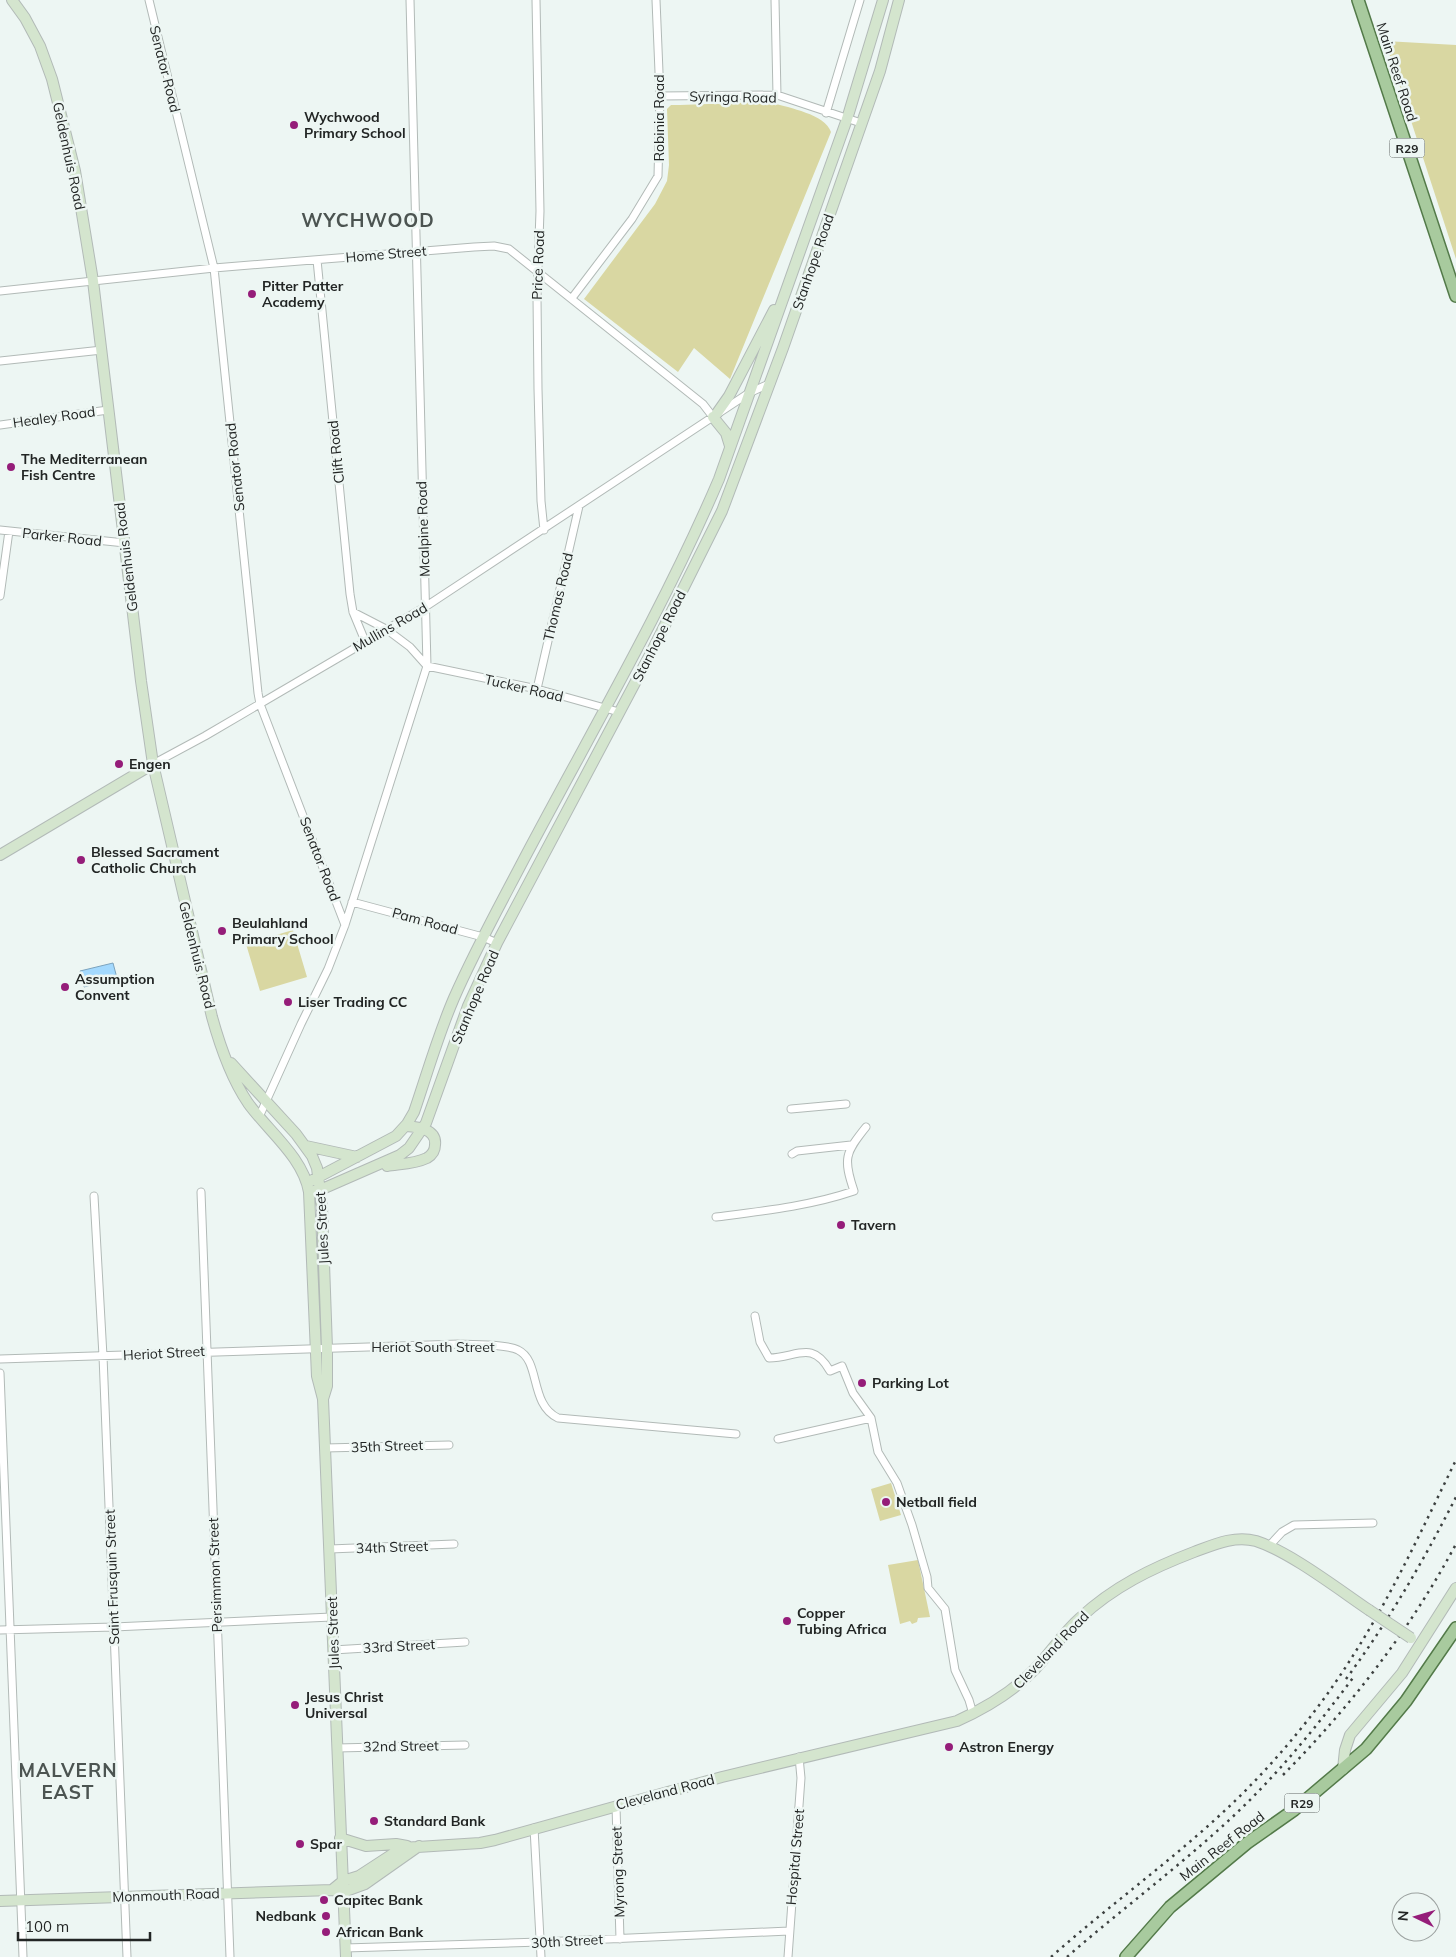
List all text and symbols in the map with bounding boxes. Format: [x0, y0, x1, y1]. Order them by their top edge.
street label: Main Reef Road [1373, 20, 1421, 124]
street label: Senator Road [146, 24, 184, 114]
street label: Robinia Road [650, 74, 668, 162]
street label: Syringa Road [689, 87, 777, 107]
street label: Geldenhuis Road [49, 100, 89, 212]
place label: Wychwood Primary School [304, 108, 406, 142]
marker: Wychwood Primary School [288, 119, 300, 131]
road number: R29 [1390, 138, 1424, 158]
district label: WYCHWOOD [301, 208, 435, 232]
street label: Stanhope Road [788, 212, 838, 312]
street label: Price Road [528, 230, 548, 300]
street label: Home Street [345, 241, 427, 266]
place label: Pitter Patter Academy [262, 277, 344, 311]
marker: Pitter Patter Academy [246, 288, 258, 300]
street label: Healey Road [12, 402, 96, 432]
street label: Clift Road [324, 419, 348, 485]
street label: Senator Road [221, 422, 249, 512]
place label: The Mediterranean Fish Centre [21, 450, 148, 484]
marker: The Mediterranean Fish Centre [5, 461, 17, 473]
street label: Mcalpine Road [412, 481, 434, 577]
street label: Geldenhuis Road [110, 501, 142, 613]
street label: Parker Road [21, 524, 103, 550]
street label: Thomas Road [539, 551, 577, 643]
street label: Stanhope Road [628, 587, 690, 685]
street label: Mullins Road [349, 598, 431, 656]
street label: Tucker Road [483, 670, 565, 706]
place label: Engen [129, 755, 171, 773]
marker: Engen [113, 758, 125, 770]
street label: Senator Road [296, 814, 344, 904]
place label: Blessed Sacrament Catholic Church [91, 843, 220, 877]
marker: Blessed Sacrament Catholic Church [75, 854, 87, 866]
street label: Geldenhuis Road [175, 899, 219, 1011]
street label: Pam Road [390, 904, 460, 938]
place label: Beulahland Primary School [232, 914, 334, 948]
marker: Beulahland Primary School [216, 925, 228, 937]
street label: Stanhope Road [447, 947, 503, 1047]
place label: Assumption Convent [75, 970, 155, 1004]
marker: Assumption Convent [59, 981, 71, 993]
place label: Liser Trading CC [298, 993, 407, 1011]
marker: Liser Trading CC [282, 996, 294, 1008]
street label: Jules Street [311, 1191, 333, 1265]
place label: Tavern [851, 1216, 896, 1234]
marker: Tavern [835, 1219, 847, 1231]
street label: Heriot South Street [371, 1338, 495, 1356]
street label: Heriot Street [123, 1342, 205, 1364]
place label: Parking Lot [872, 1374, 950, 1392]
marker: Parking Lot [856, 1377, 868, 1389]
street label: 35th Street [351, 1436, 424, 1456]
place label: Netball field [896, 1493, 977, 1511]
marker: Netball field [880, 1496, 892, 1508]
street label: Saint Frusquin Street [101, 1509, 123, 1645]
street label: Persimmon Street [204, 1517, 226, 1633]
street label: 34th Street [356, 1537, 429, 1557]
street label: Jules Street [323, 1596, 343, 1670]
place label: Copper Tubing Africa [797, 1604, 887, 1638]
street label: Cleveland Road [1009, 1607, 1093, 1693]
marker: Copper Tubing Africa [781, 1615, 793, 1627]
street label: 33rd Street [362, 1635, 436, 1657]
place label: Jesus Christ Universal [305, 1688, 384, 1722]
marker: Jesus Christ Universal [289, 1699, 301, 1711]
street label: 32nd Street [363, 1736, 439, 1756]
place label: Astron Energy [959, 1738, 1054, 1756]
marker: Astron Energy [943, 1741, 955, 1753]
district label: MALVERN EAST [18, 1758, 118, 1804]
street label: Cleveland Road [614, 1770, 716, 1814]
road number: R29 [1284, 1794, 1320, 1812]
street label: Main Reef Road [1176, 1807, 1268, 1885]
street label: Hospital Street [782, 1808, 808, 1906]
place label: Standard Bank [384, 1812, 485, 1830]
marker: Standard Bank [368, 1815, 380, 1827]
street label: Myrong Street [607, 1826, 629, 1918]
place label: Spar [310, 1835, 342, 1853]
marker: Spar [294, 1838, 306, 1850]
street label: Monmouth Road [112, 1884, 220, 1906]
place label: Capitec Bank [334, 1891, 423, 1909]
north arrow [1391, 1892, 1441, 1942]
marker: Capitec Bank [318, 1894, 330, 1906]
place label: Nedbank [256, 1907, 316, 1925]
scale bar [18, 1910, 150, 1942]
marker: Nedbank [320, 1910, 332, 1922]
text: N [1394, 1910, 1412, 1922]
text: 100 m [25, 1917, 69, 1936]
place label: African Bank [336, 1923, 423, 1941]
marker: African Bank [320, 1926, 332, 1938]
street label: 30th Street [530, 1930, 604, 1952]

